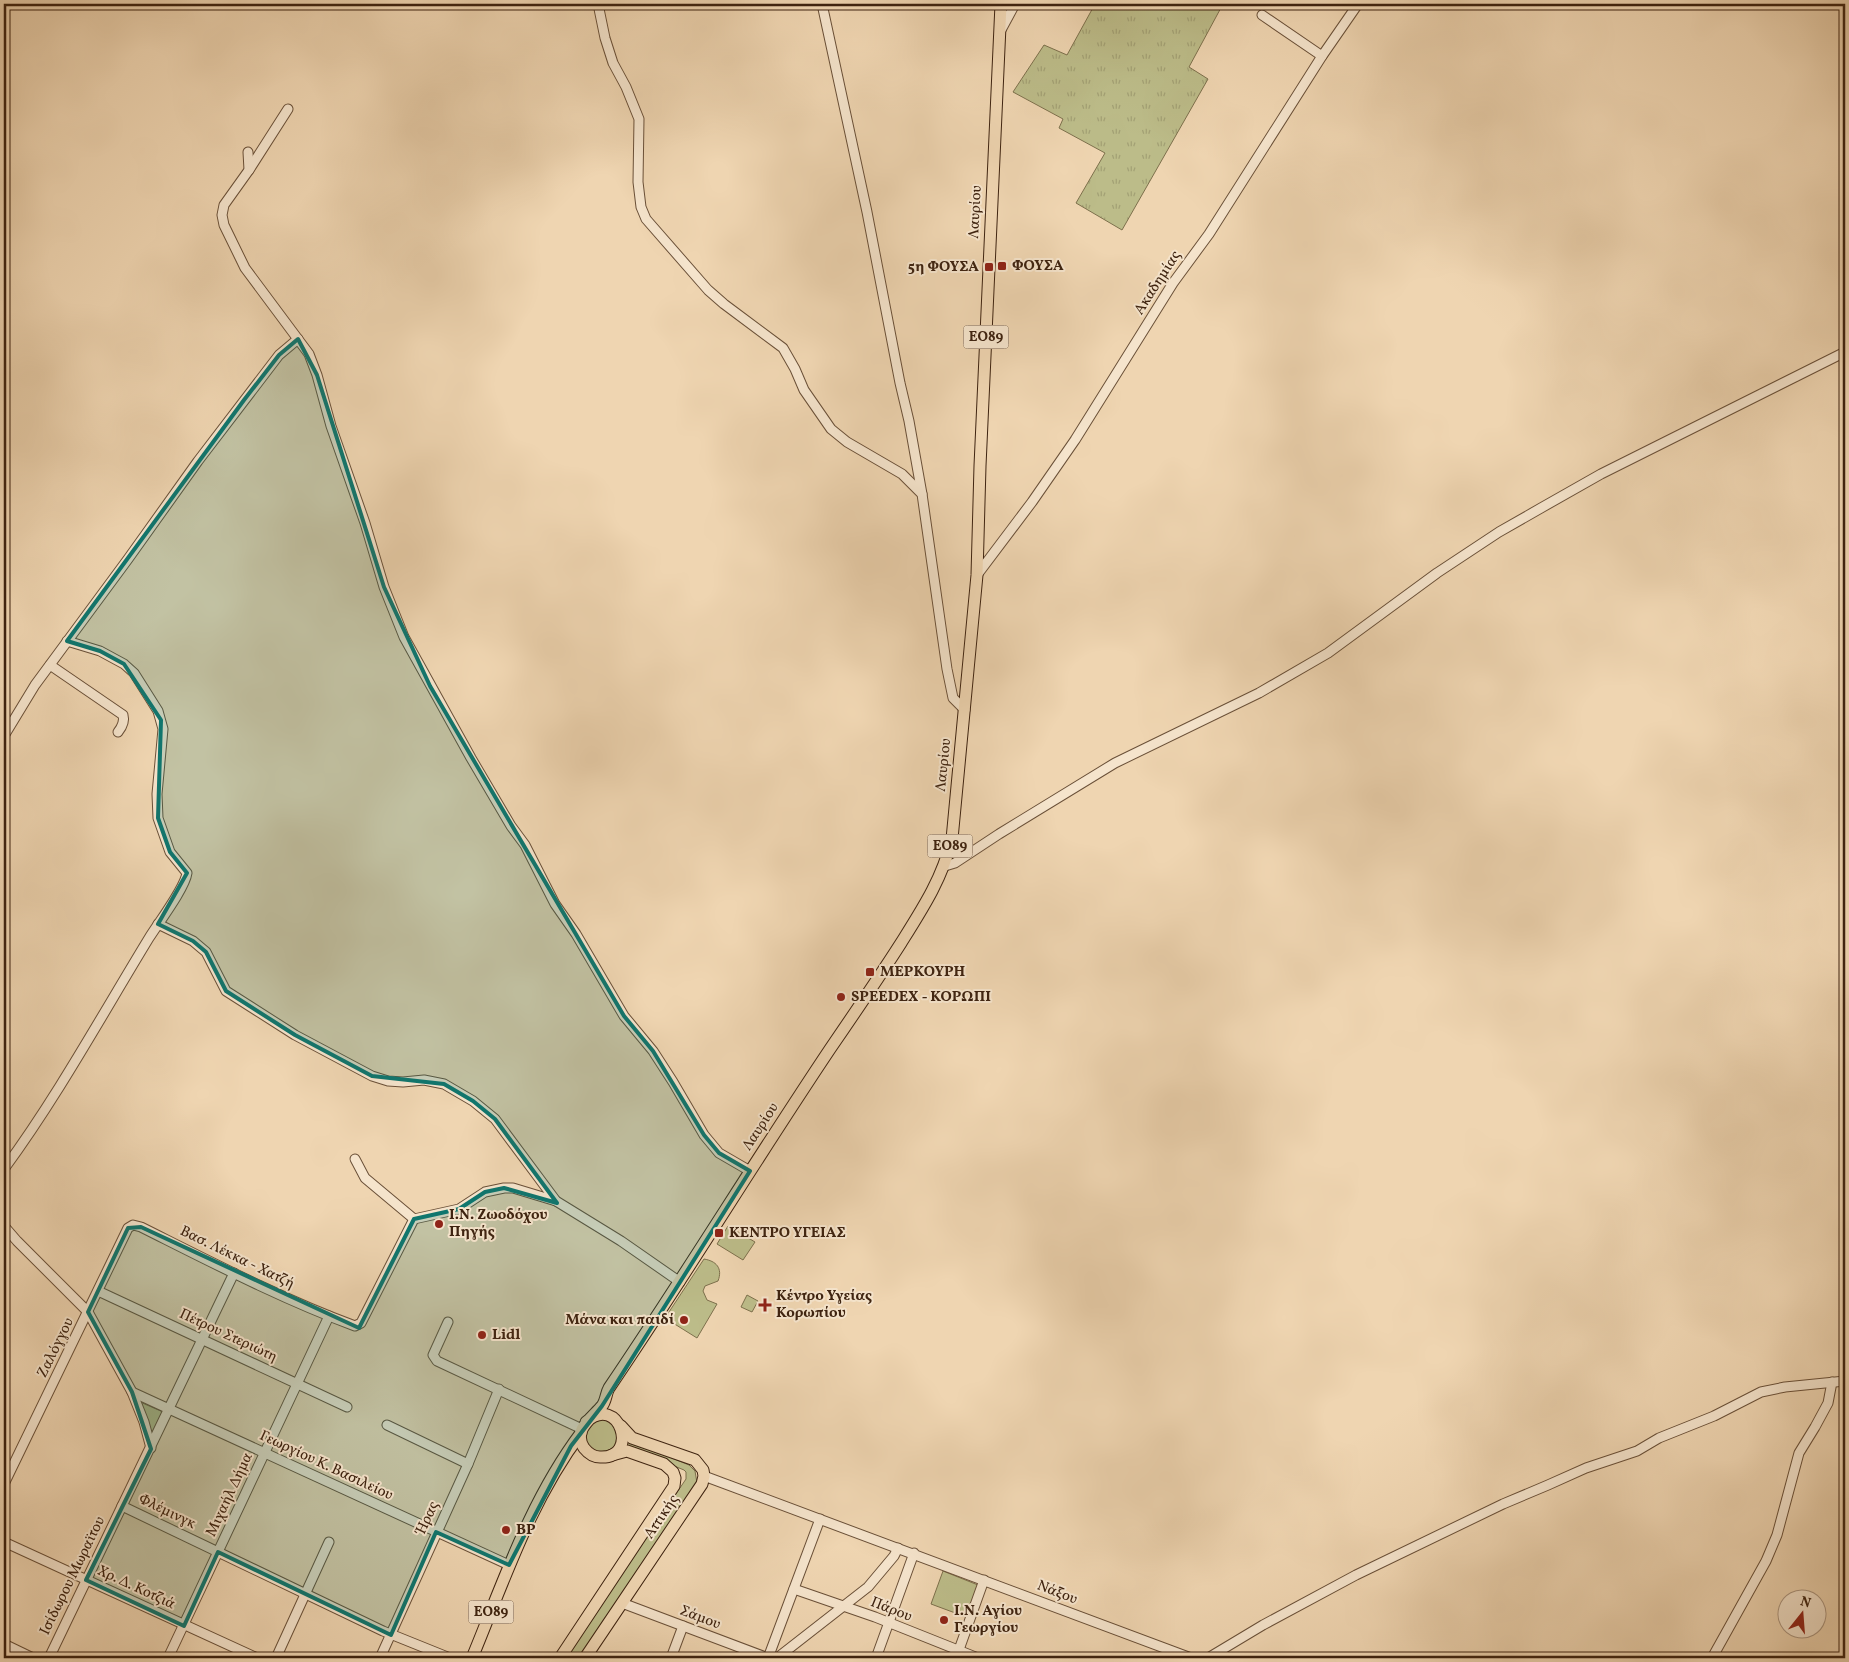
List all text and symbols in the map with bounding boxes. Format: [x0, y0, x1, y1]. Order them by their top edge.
street label: Λαυρίου [964, 185, 988, 239]
street label: Ακαδημίας [1129, 247, 1187, 319]
place label: ΦΟΥΣΑ [1012, 256, 1064, 277]
place label: 5η ΦΟΥΣΑ [908, 257, 979, 278]
marker: ΦΟΥΣΑ [996, 260, 1008, 272]
marker: 5η ΦΟΥΣΑ [983, 261, 995, 273]
road number: ΕΟ89 [964, 326, 1008, 348]
street label: Λαυρίου [931, 737, 957, 793]
road number: ΕΟ89 [928, 834, 972, 858]
place label: ΜΕΡΚΟΥΡΗ [880, 962, 966, 983]
marker: ΜΕΡΚΟΥΡΗ [864, 966, 876, 978]
place label: SPEEDEX - ΚΟΡΩΠΙ [851, 987, 991, 1008]
marker: SPEEDEX - ΚΟΡΩΠΙ [835, 991, 847, 1003]
street label: Λαυρίου [738, 1099, 784, 1155]
place label: Ι.Ν. Ζωοδόχου Πηγής [449, 1205, 548, 1243]
marker: Ι.Ν. Ζωοδόχου Πηγής [433, 1218, 445, 1230]
street label: Βασ. Λέκκα - Χατζή [176, 1221, 298, 1295]
place label: ΚΕΝΤΡΟ ΥΓΕΙΑΣ [729, 1223, 846, 1244]
marker: ΚΕΝΤΡΟ ΥΓΕΙΑΣ [713, 1227, 725, 1239]
place label: Κέντρο Υγείας Κορωπίου [776, 1286, 872, 1324]
marker: Κέντρο Υγείας Κορωπίου [758, 1298, 772, 1312]
street label: Πέτρου Στεριώτη [175, 1304, 281, 1368]
place label: Μάνα και παιδί [565, 1310, 675, 1331]
street label: Ζαλόγγου [32, 1314, 80, 1382]
marker: Μάνα και παιδί [678, 1314, 690, 1326]
place label: Lidl [492, 1325, 520, 1346]
marker: Lidl [476, 1329, 488, 1341]
street label: Γεωργίου Κ. Βασιλείου [256, 1426, 396, 1506]
street label: Μιχαήλ Δήμα [201, 1450, 259, 1540]
street label: Φλέμινγκ [135, 1489, 199, 1535]
street label: Αττικής [639, 1490, 685, 1543]
street label: Ήρας [410, 1498, 445, 1540]
street label: Ισίδωρου Μωραϊτου [35, 1513, 111, 1639]
place label: BP [516, 1520, 536, 1541]
marker: BP [500, 1524, 512, 1536]
street label: Χρ. Δ. Κοτζιά [94, 1561, 178, 1615]
street label: Νάξου [1034, 1576, 1080, 1610]
north arrow [1776, 1590, 1826, 1640]
street label: Πάρου [867, 1592, 915, 1628]
text: N [1798, 1592, 1813, 1614]
road number: ΕΟ89 [468, 1600, 514, 1624]
street label: Σάμου [677, 1601, 723, 1635]
place label: Ι.Ν. Αγίου Γεωργίου [954, 1601, 1022, 1639]
marker: Ι.Ν. Αγίου Γεωργίου [938, 1614, 950, 1626]

